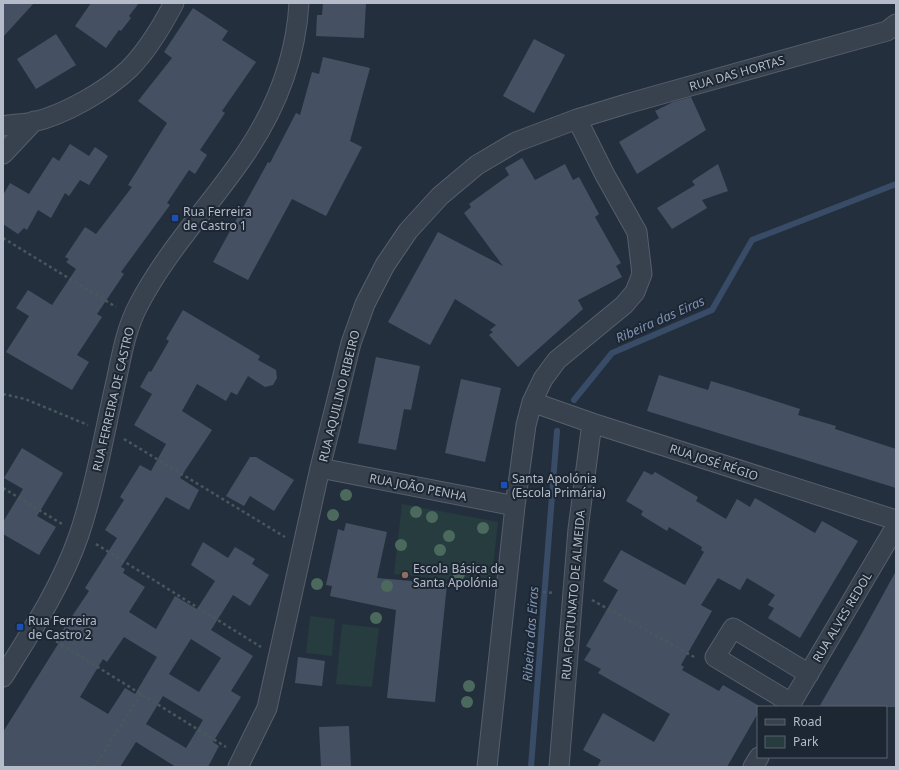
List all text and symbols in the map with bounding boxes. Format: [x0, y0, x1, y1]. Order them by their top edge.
street label: RUA DAS HORTAS [687, 51, 787, 95]
place label: Rua Ferreira de Castro 1 [183, 203, 252, 234]
marker: Rua Ferreira de Castro 1 [170, 213, 180, 223]
water label: Ribeira das Eiras [613, 291, 708, 347]
street label: RUA FERREIRA DE CASTRO [88, 325, 138, 473]
street label: RUA AQUILINO RIBEIRO [314, 328, 364, 464]
street label: RUA JOSÉ RÉGIO [668, 440, 760, 484]
street label: RUA JOÃO PENHA [368, 469, 468, 505]
place label: Santa Apolónia (Escola Primária) [512, 470, 606, 501]
marker: Santa Apolónia (Escola Primária) [499, 480, 509, 490]
street label: RUA FORTUNATO DE ALMEIDA [557, 509, 589, 681]
place label: Escola Básica de Santa Apolónia [413, 560, 505, 591]
street label: RUA ALVES REDOL [808, 569, 876, 665]
marker: Escola Básica de Santa Apolónia [400, 570, 410, 580]
water label: Ribeira das Eiras [518, 585, 542, 682]
place label: Rua Ferreira de Castro 2 [28, 612, 97, 643]
marker: Rua Ferreira de Castro 2 [15, 622, 25, 632]
legend [757, 706, 887, 758]
text: Road [793, 713, 822, 730]
text: Park [793, 733, 819, 750]

